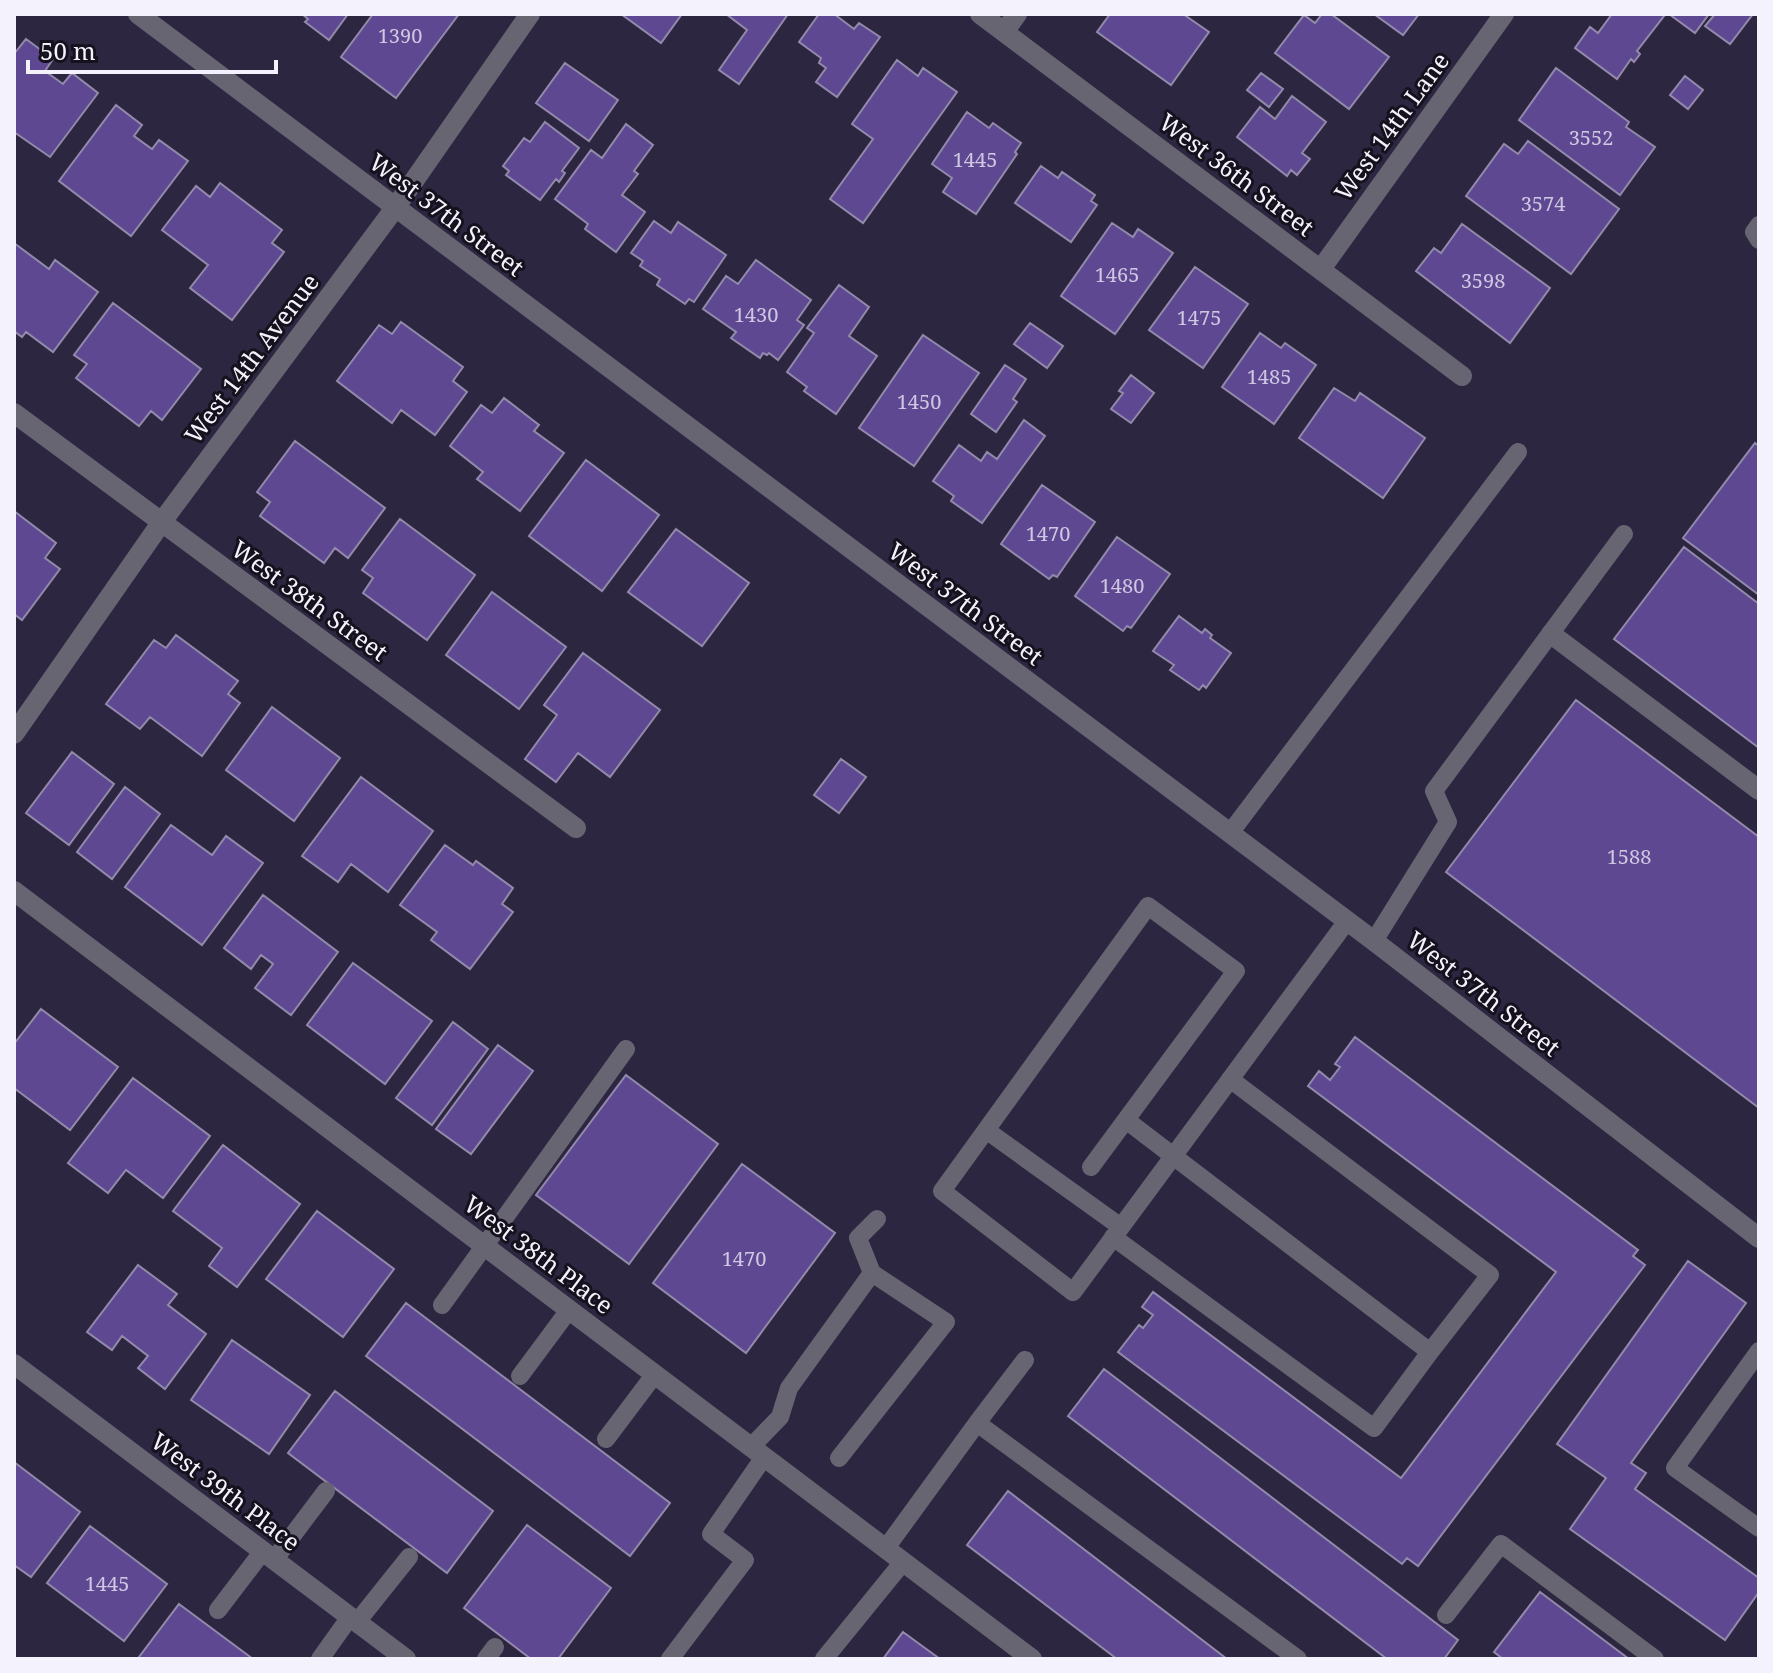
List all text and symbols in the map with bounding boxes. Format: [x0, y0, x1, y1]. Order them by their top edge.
house number: 1390 [378, 22, 422, 49]
scale bar [28, 24, 276, 74]
text: 50 m [40, 34, 96, 67]
street label: West 14th Lane [1326, 45, 1456, 207]
street label: West 36th Street [1153, 105, 1321, 243]
house number: 3552 [1569, 124, 1613, 151]
street label: West 37th Street [363, 145, 531, 283]
house number: 1445 [953, 146, 997, 173]
house number: 3574 [1521, 190, 1565, 217]
house number: 1465 [1095, 261, 1139, 288]
street label: West 14th Avenue [176, 266, 326, 450]
house number: 3598 [1461, 267, 1505, 294]
house number: 1430 [734, 301, 778, 328]
house number: 1475 [1177, 304, 1221, 331]
house number: 1485 [1247, 363, 1291, 390]
house number: 1450 [897, 388, 941, 415]
house number: 1470 [1026, 520, 1070, 547]
street label: West 38th Street [225, 532, 395, 668]
street label: West 37th Street [882, 534, 1050, 672]
house number: 1480 [1100, 572, 1144, 599]
house number: 1588 [1607, 843, 1651, 870]
street label: West 37th Street [1401, 923, 1567, 1063]
street label: West 38th Place [458, 1187, 620, 1321]
house number: 1470 [722, 1245, 766, 1272]
street label: West 39th Place [145, 1424, 307, 1558]
house number: 1445 [85, 1570, 129, 1597]

